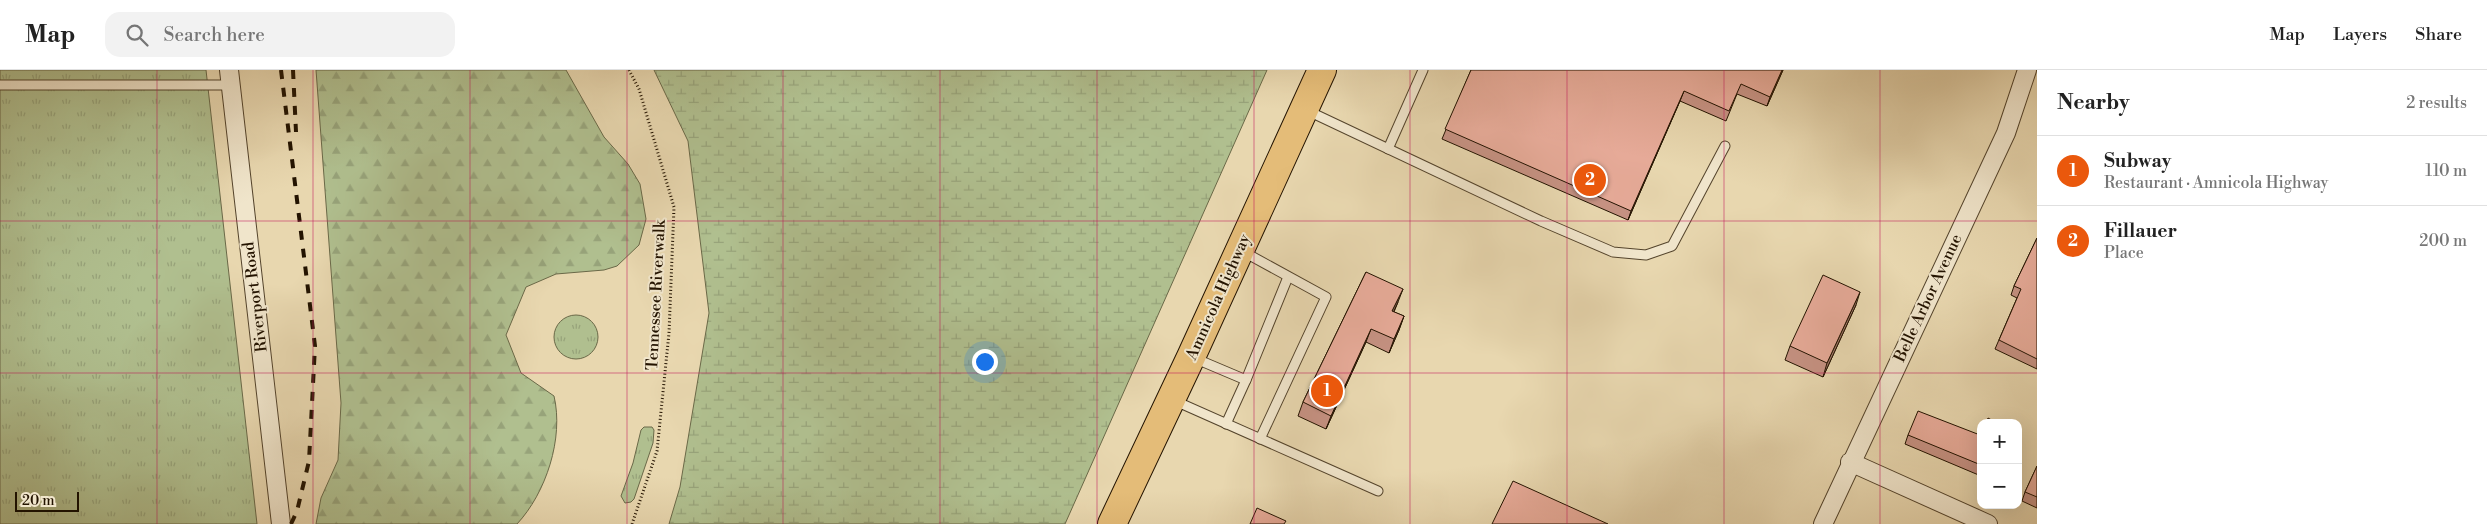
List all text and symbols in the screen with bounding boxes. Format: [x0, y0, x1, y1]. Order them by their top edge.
search box [105, 12, 455, 57]
text: Map [25, 20, 75, 50]
icon: search [123, 21, 151, 49]
text: Search here [163, 23, 265, 47]
text: Map [2270, 23, 2305, 46]
text: Layers [2333, 23, 2387, 46]
text: Share [2415, 23, 2462, 46]
text: Nearby [2057, 90, 2130, 116]
text: 2 results [2406, 93, 2467, 113]
text: Subway [2104, 149, 2171, 173]
pin: 2 [1574, 161, 1606, 199]
text: 1 [2069, 161, 2077, 181]
text: 110 m [2425, 161, 2467, 181]
text: Restaurant · Amnicola Highway [2104, 173, 2328, 193]
street label: Tennessee Riverwalk [642, 218, 670, 371]
text: Fillauer [2104, 219, 2177, 243]
street label: Amnicola Highway [1181, 231, 1255, 364]
street label: Belle Arbor Avenue [1889, 231, 1966, 366]
text: 2 [2068, 231, 2078, 251]
text: 200 m [2419, 231, 2467, 251]
street label: Riverport Road [238, 241, 272, 353]
text: Place [2104, 243, 2144, 263]
your location [972, 349, 998, 375]
pin: 1 [1311, 372, 1343, 410]
map controls [1977, 419, 2022, 509]
button: + [1977, 419, 2022, 464]
button: − [1977, 464, 2022, 509]
scale bar [15, 489, 79, 512]
text: 20 m [22, 492, 54, 510]

